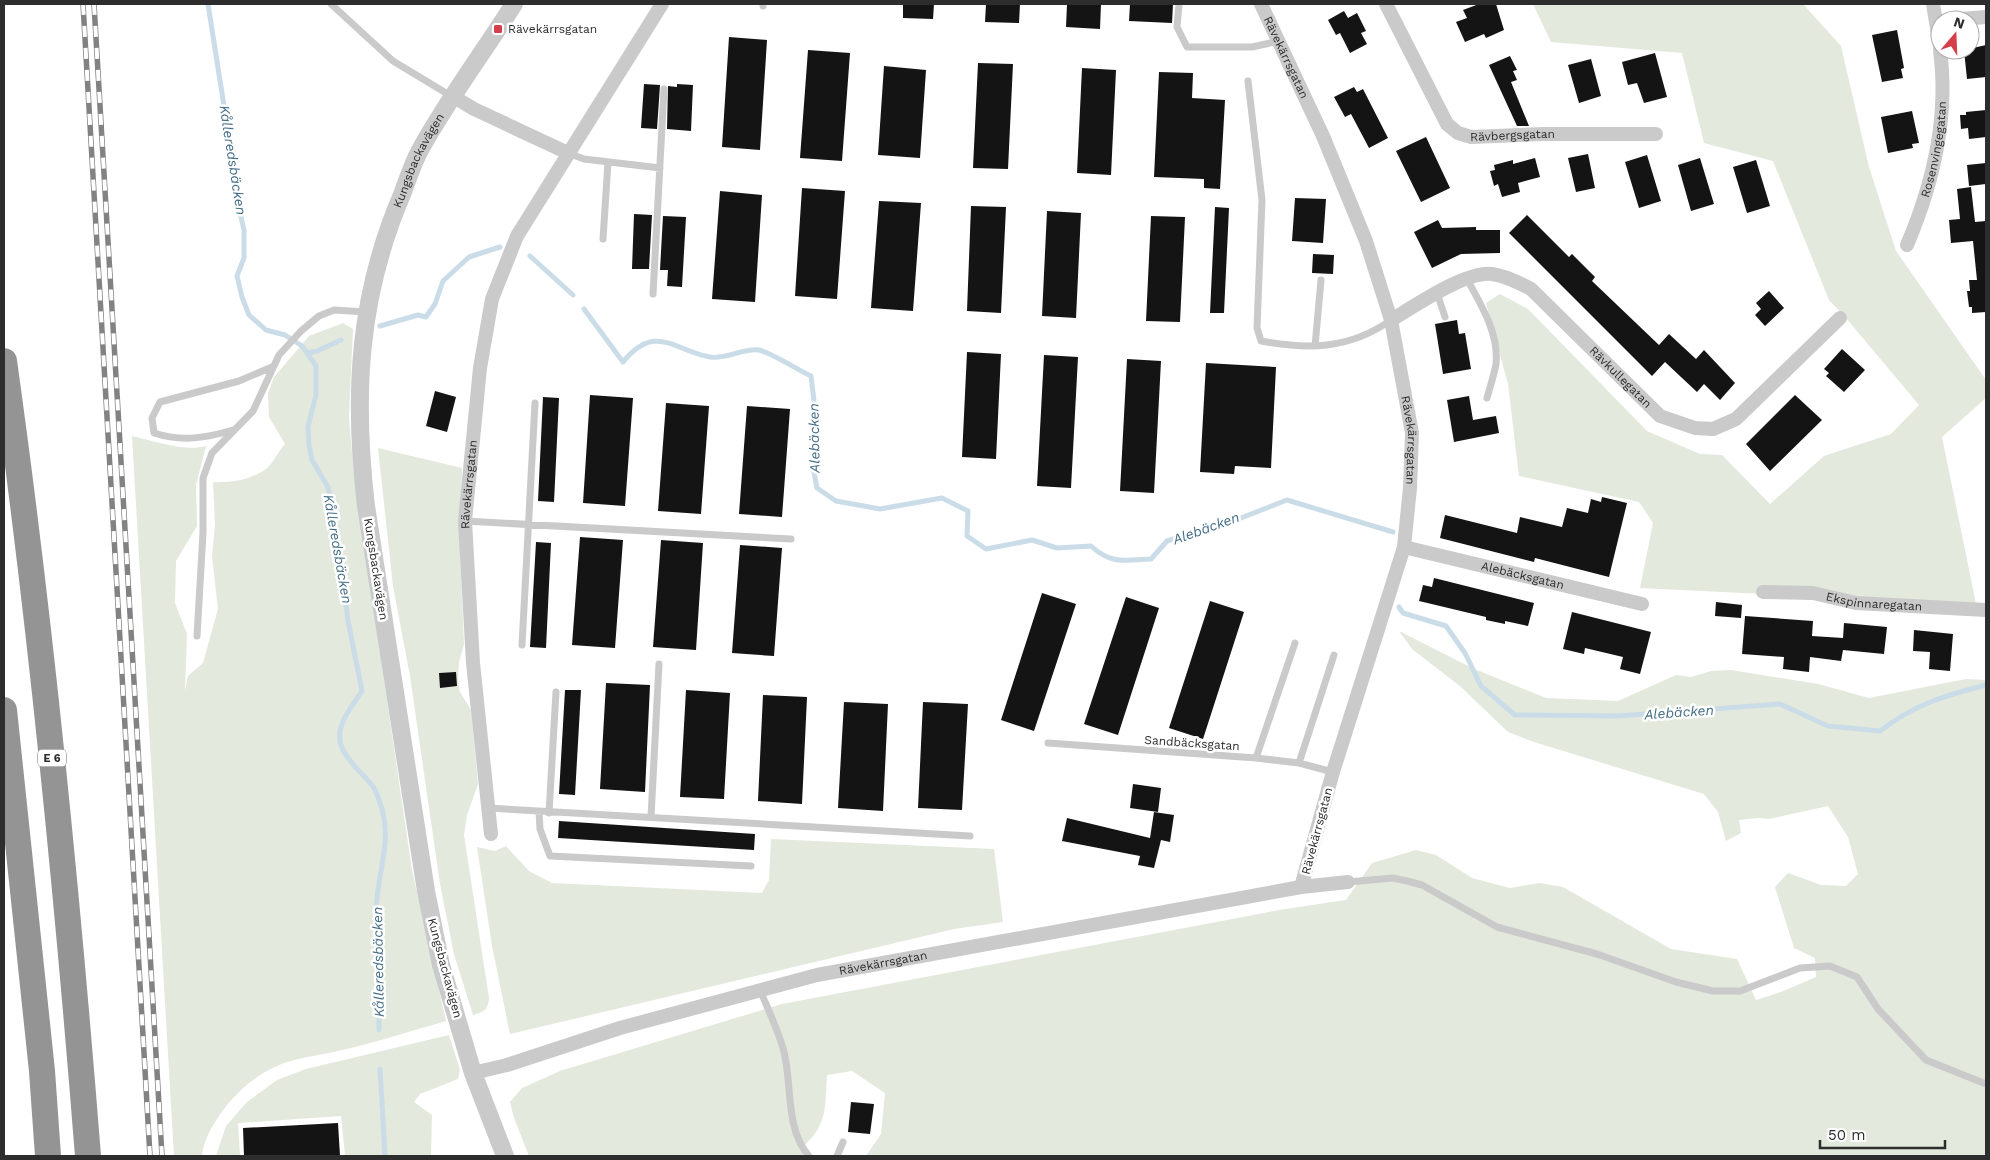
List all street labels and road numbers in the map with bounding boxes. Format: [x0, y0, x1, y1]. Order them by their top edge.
street label: Rävekärrsgatan [1261, 14, 1311, 101]
street label: Rosenvingegatan [1918, 101, 1949, 199]
street label: Kungsbackavägen [390, 111, 447, 210]
street label: Rävbergsgatan [1470, 127, 1555, 144]
street label: Rävkullegatan [1587, 344, 1655, 411]
street label: Rävekärrsgatan [1398, 395, 1419, 485]
street label: Rävekärrsgatan [458, 439, 480, 529]
street label: Kungsbackavägen [361, 517, 391, 621]
street label: Alebäcksgatan [1480, 559, 1566, 592]
street label: Ekspinnaregatan [1825, 589, 1923, 614]
street label: Sandbäcksgatan [1144, 733, 1240, 753]
road number: E 6 [38, 750, 66, 766]
street label: Rävekärrsgatan [1299, 786, 1335, 876]
street label: Kungsbackavägen [425, 916, 465, 1020]
street label: Rävekärrsgatan [838, 948, 928, 978]

